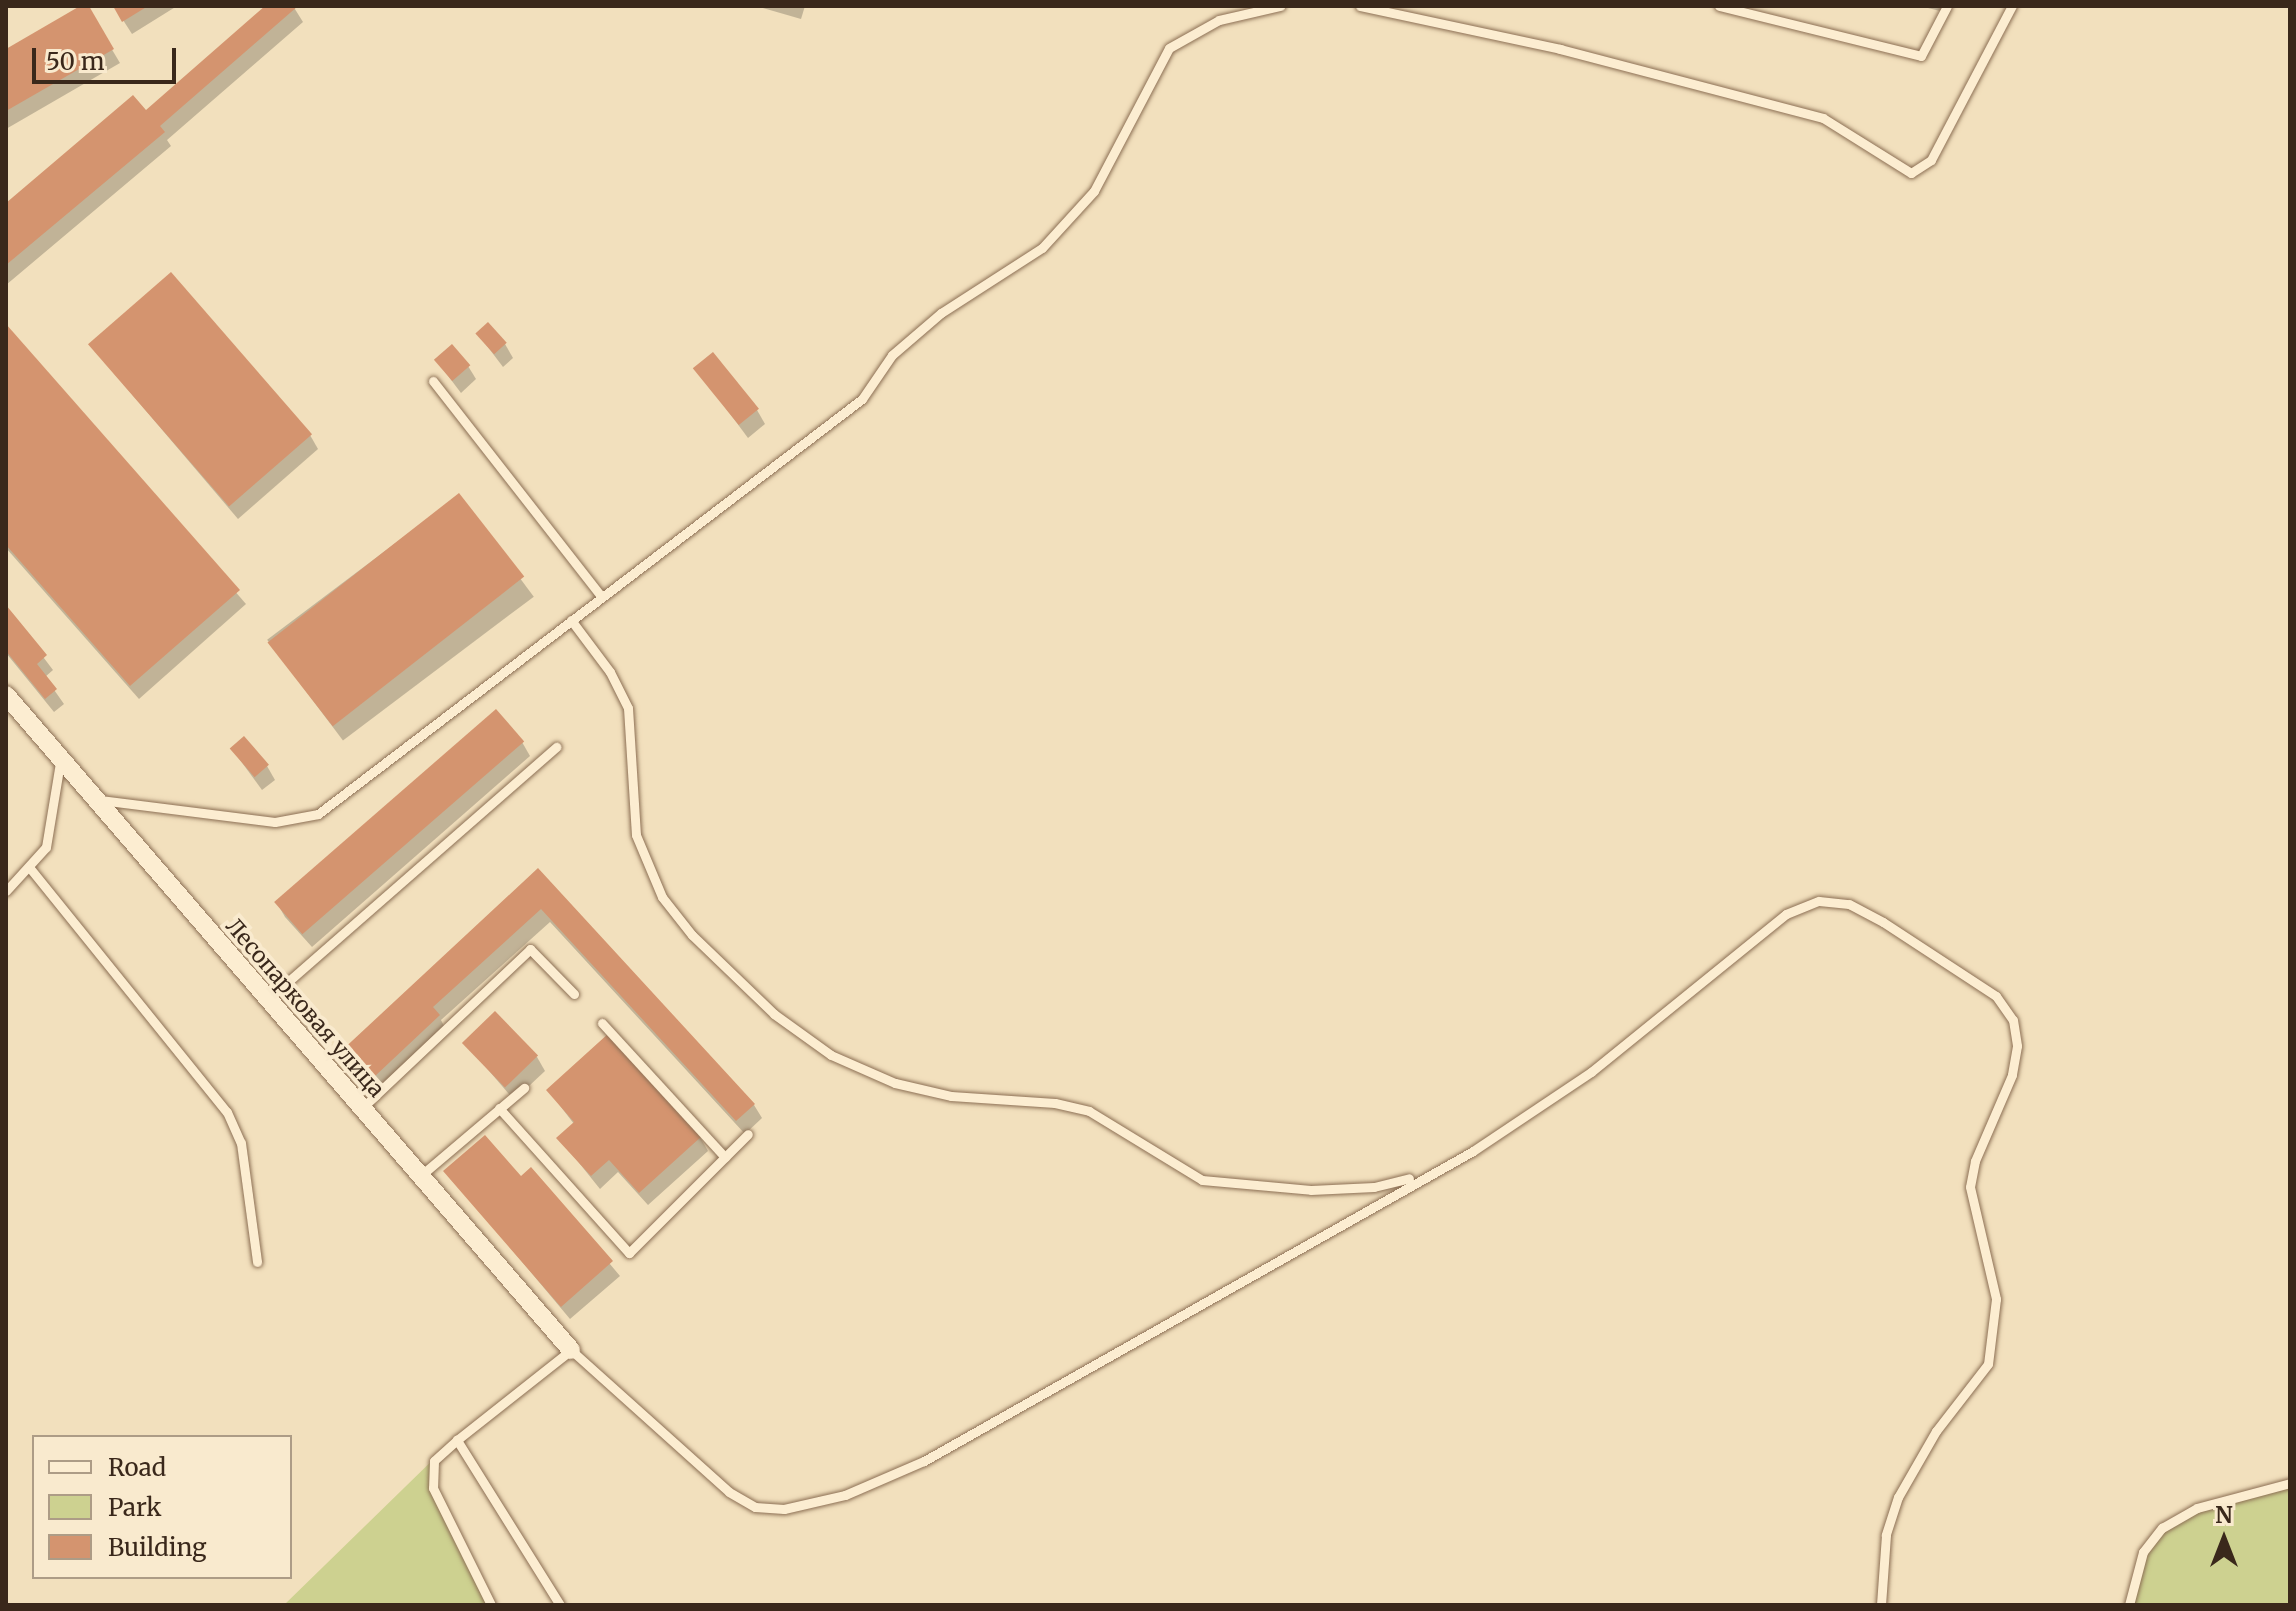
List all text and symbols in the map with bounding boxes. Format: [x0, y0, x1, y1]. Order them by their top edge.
scale bar [36, 32, 180, 82]
text: 50 m [46, 46, 105, 77]
street label: Лесопарковая улица [220, 913, 390, 1103]
legend [32, 1435, 292, 1579]
text: Road [108, 1452, 166, 1483]
text: Park [108, 1492, 161, 1523]
north arrow [2184, 1499, 2264, 1579]
text: N [2215, 1501, 2233, 1529]
text: Building [108, 1532, 207, 1563]

